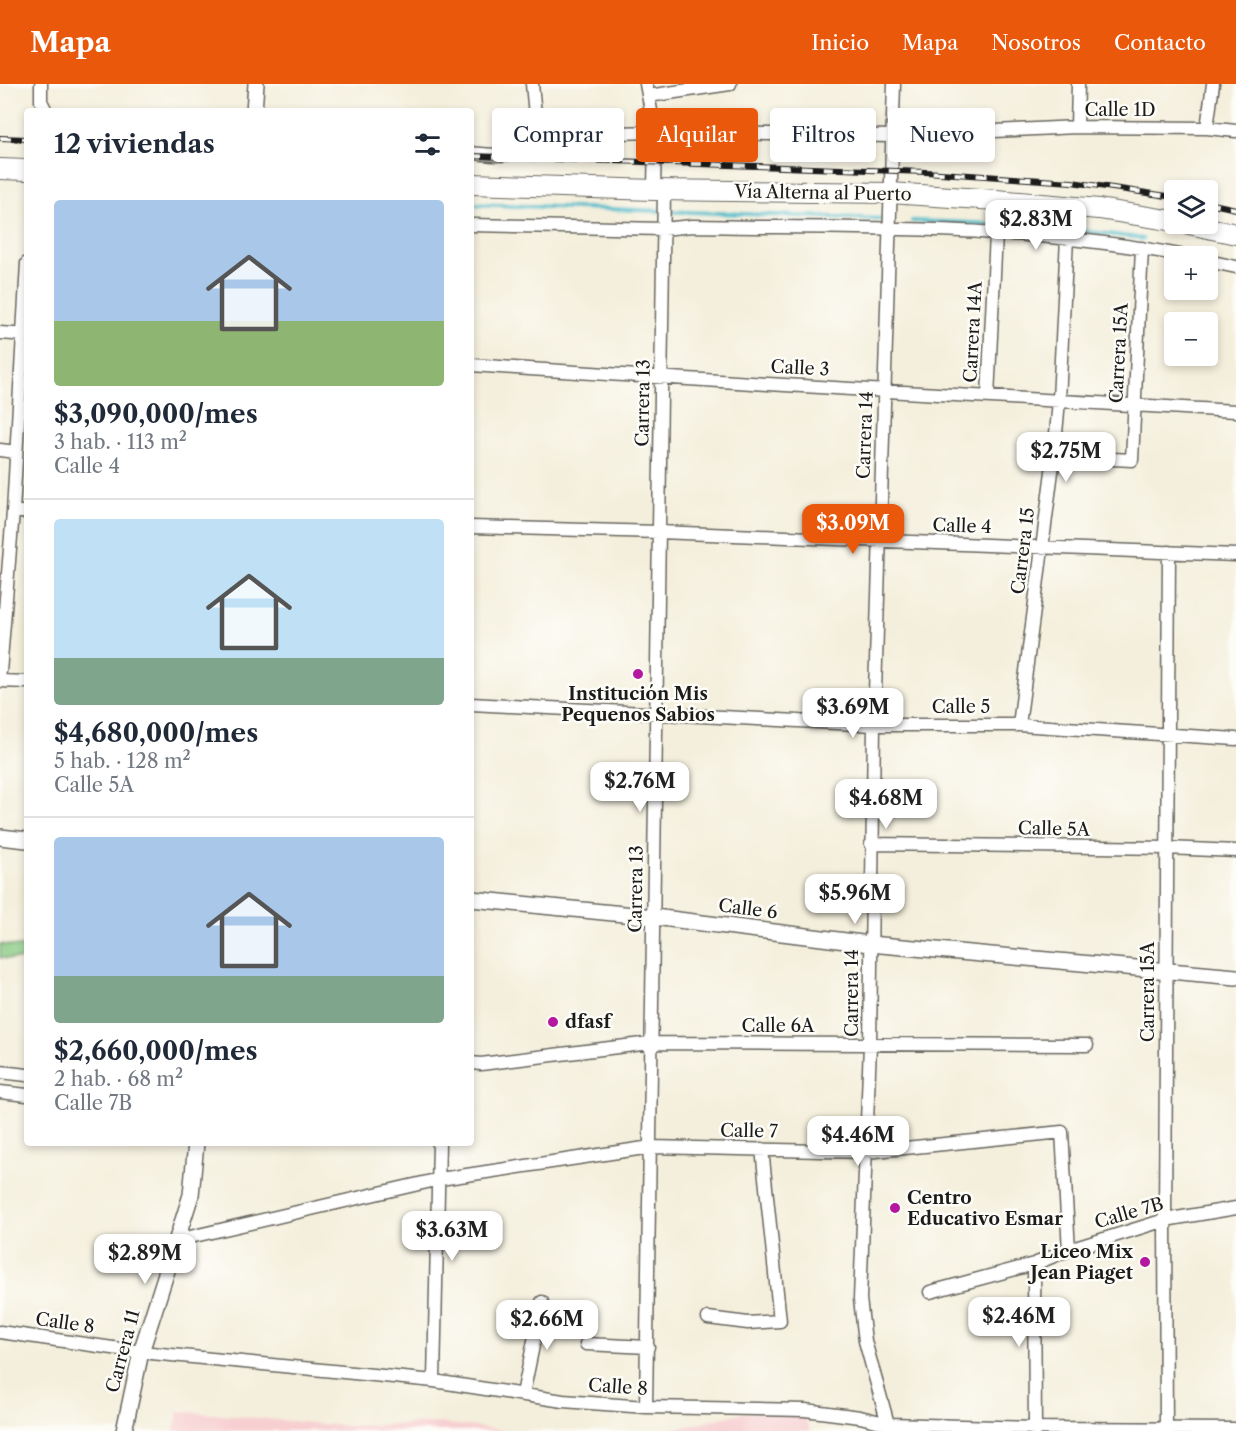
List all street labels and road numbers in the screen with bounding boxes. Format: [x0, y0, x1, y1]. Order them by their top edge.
street label: Calle 1D [1084, 99, 1156, 121]
street label: Vía Alterna al Puerto [733, 180, 912, 206]
street label: Carrera 14A [959, 280, 987, 383]
street label: Carrera 15A [1105, 302, 1133, 404]
street label: Calle 3 [770, 355, 830, 381]
street label: Carrera 13 [631, 359, 655, 447]
street label: Carrera 14 [852, 391, 878, 479]
street label: Carrera 15 [1007, 506, 1039, 596]
street label: Calle 4 [932, 514, 992, 538]
street label: Calle 5 [932, 696, 990, 718]
street label: Calle 5A [1018, 817, 1091, 841]
street label: Carrera 13 [624, 845, 648, 933]
street label: Calle 6 [717, 894, 779, 924]
street label: Carrera 15A [1137, 941, 1159, 1042]
street label: Carrera 14 [841, 949, 863, 1037]
street label: Calle 6A [742, 1015, 815, 1037]
street label: Calle 7 [720, 1119, 778, 1143]
street label: Calle 7B [1092, 1193, 1166, 1233]
street label: Carrera 11 [101, 1307, 145, 1395]
street label: Calle 8 [34, 1308, 96, 1338]
street label: Calle 8 [588, 1374, 648, 1400]

